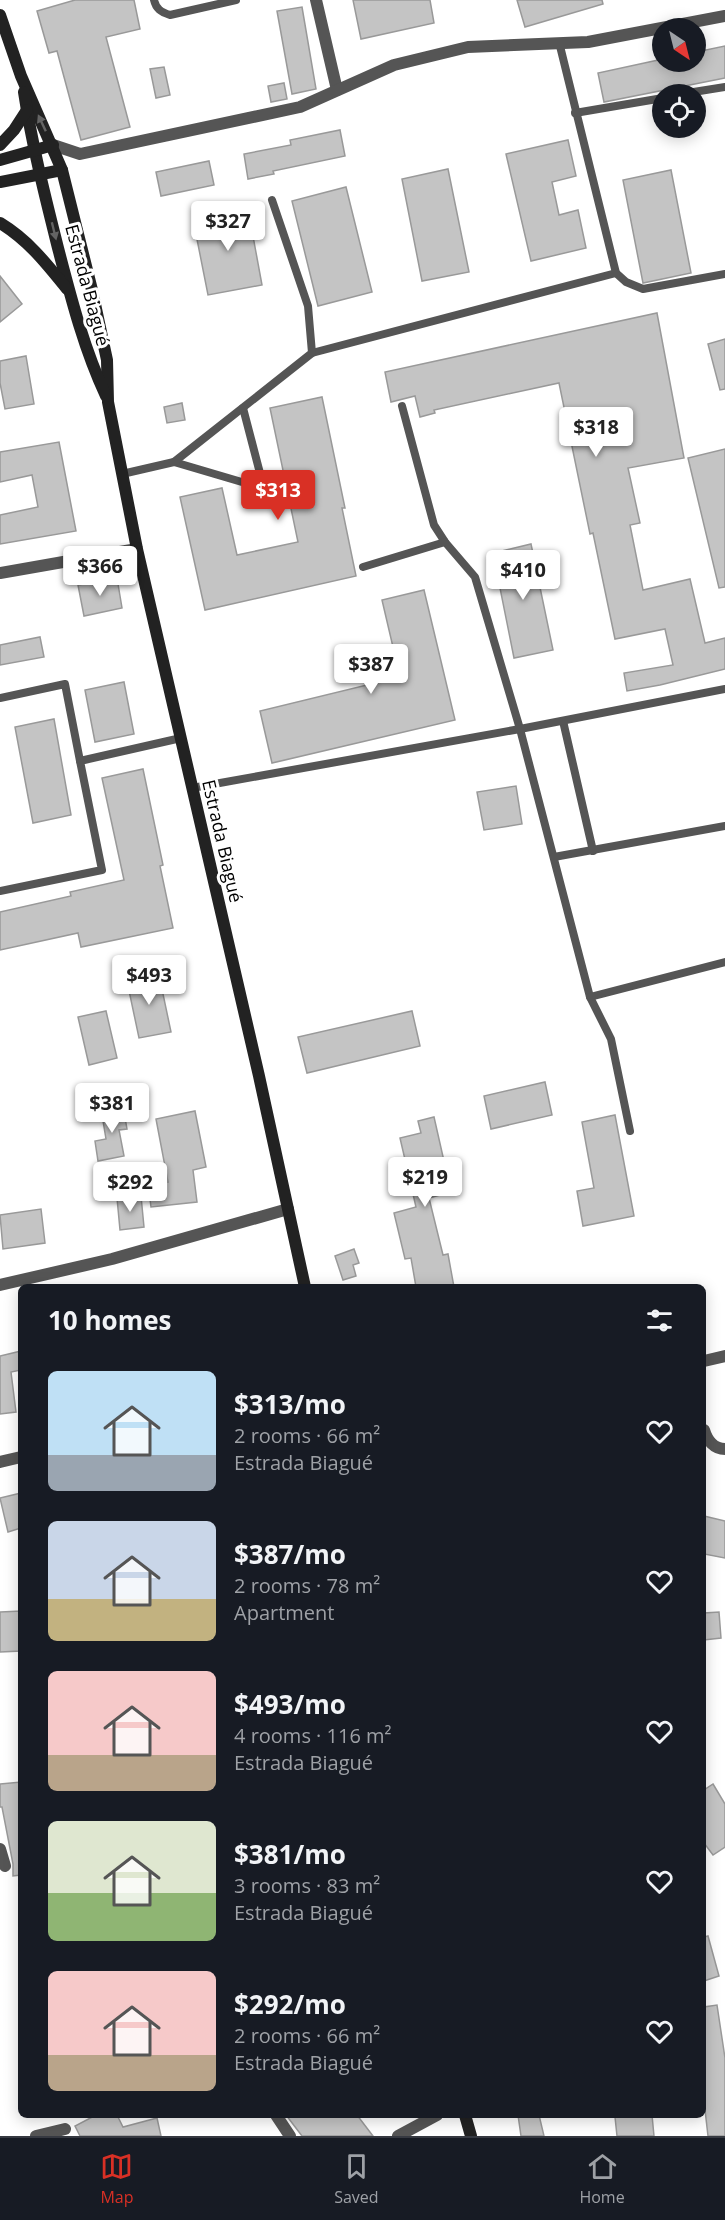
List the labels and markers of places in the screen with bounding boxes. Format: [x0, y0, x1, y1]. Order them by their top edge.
pin: $327 [192, 201, 264, 252]
pin: $318 [560, 407, 632, 458]
pin: $313 [242, 470, 314, 521]
pin: $366 [64, 546, 136, 597]
pin: $410 [487, 550, 559, 601]
pin: $387 [335, 644, 407, 695]
pin: $493 [113, 955, 185, 1006]
pin: $381 [76, 1083, 148, 1134]
pin: $219 [389, 1157, 461, 1208]
pin: $292 [94, 1162, 166, 1213]

